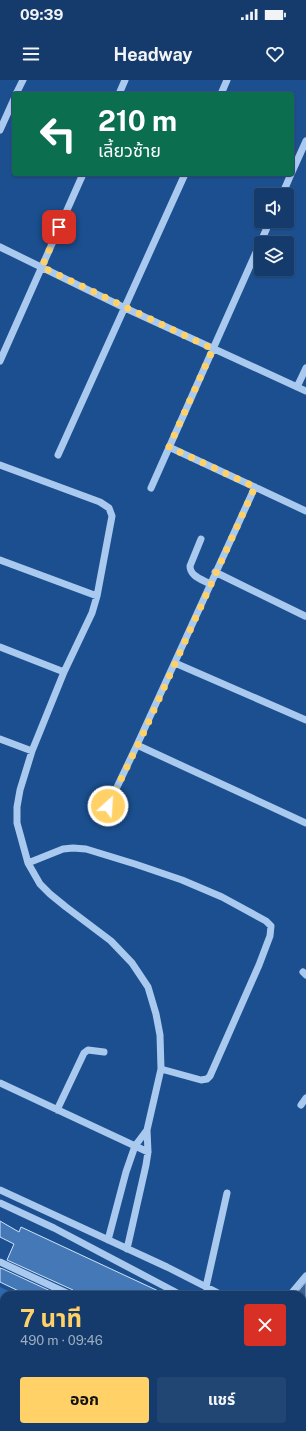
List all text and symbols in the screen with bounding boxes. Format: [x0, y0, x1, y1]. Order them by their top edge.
text: 09:39 [20, 6, 63, 23]
icon: menu [20, 43, 42, 65]
icon: heart [264, 43, 286, 65]
text: Headway [114, 44, 192, 65]
text: 210 m [98, 104, 177, 137]
icon: left [32, 108, 84, 160]
text: เลี้ยวซ้าย [98, 140, 161, 161]
map controls [254, 188, 294, 276]
button: sound [254, 188, 294, 228]
pin [42, 210, 76, 244]
icon: arrive [48, 216, 70, 238]
button: layers [254, 236, 294, 276]
position arrow [87, 785, 129, 827]
text: 7 นาที [20, 1304, 82, 1332]
button: close [244, 1304, 286, 1346]
text: 490 m · 09:46 [20, 1333, 103, 1348]
button: ออก [20, 1377, 149, 1423]
button: แชร์ [157, 1377, 286, 1423]

